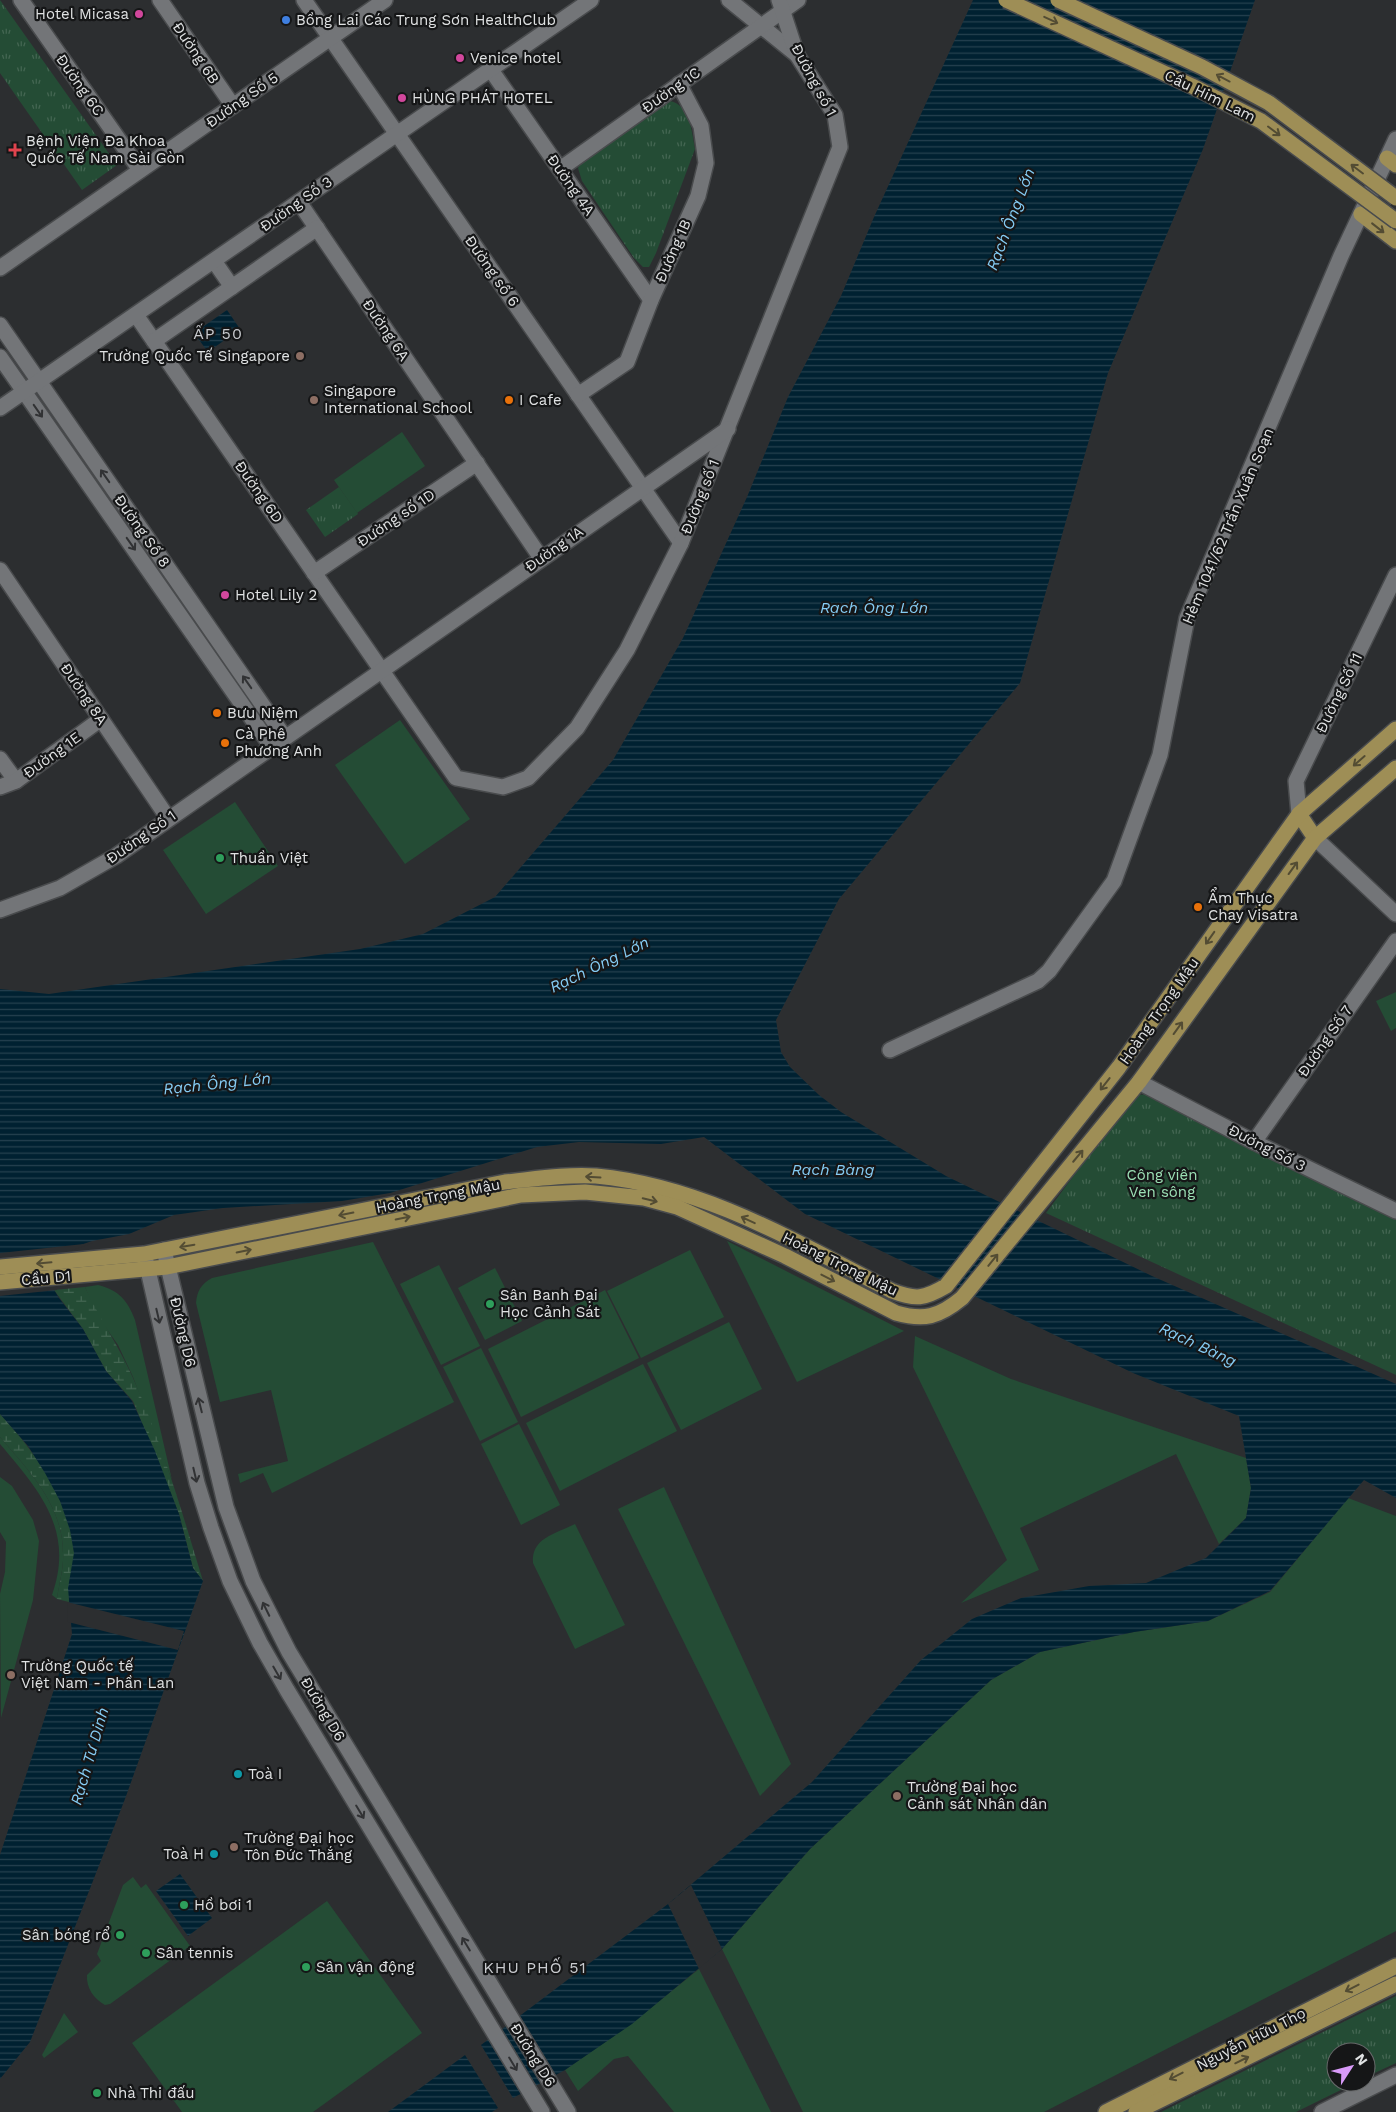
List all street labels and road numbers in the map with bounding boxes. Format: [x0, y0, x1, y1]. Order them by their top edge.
street label: Đường 6B [169, 19, 223, 87]
street label: Đường số 1 [787, 41, 841, 119]
street label: Đường 6C [52, 51, 108, 119]
street label: Đường 1C [638, 63, 704, 117]
street label: Cầu Him Lam [1161, 66, 1259, 126]
street label: Đường Số 5 [202, 68, 282, 132]
street label: Đường 4A [543, 151, 599, 219]
street label: Đường Số 3 [256, 172, 336, 236]
street label: Đường 1B [651, 217, 695, 285]
street label: Đường số 6 [461, 232, 523, 310]
street label: Đường 6A [359, 296, 413, 364]
street label: Hẻm 1041/62 Trần Xuân Soạn [1178, 425, 1278, 627]
street label: Đường 6D [231, 457, 287, 527]
street label: Đường số 1 [677, 457, 723, 537]
street label: Đường số 1D [354, 485, 438, 551]
street label: Đường Số 8 [110, 491, 174, 571]
street label: Đường 1A [521, 522, 587, 576]
street label: Đường Số 11 [1312, 650, 1366, 736]
street label: Đường 8A [57, 660, 111, 728]
street label: Đường 1E [20, 728, 84, 782]
street label: Đường Số 1 [103, 806, 179, 868]
street label: Hoàng Trọng Mậu [1115, 954, 1203, 1068]
street label: Đường Số 7 [1294, 1002, 1356, 1080]
street label: Đường Số 3 [1225, 1121, 1309, 1175]
street label: Hoàng Trọng Mậu [374, 1175, 502, 1217]
street label: Hoàng Trọng Mậu [779, 1228, 901, 1300]
street label: Cầu D1 [20, 1267, 72, 1289]
street label: Đường D6 [166, 1295, 200, 1369]
street label: Đường D6 [297, 1674, 349, 1744]
street label: Nguyễn Hữu Thọ [1193, 2003, 1309, 2074]
street label: Đường D6 [506, 2020, 560, 2090]

